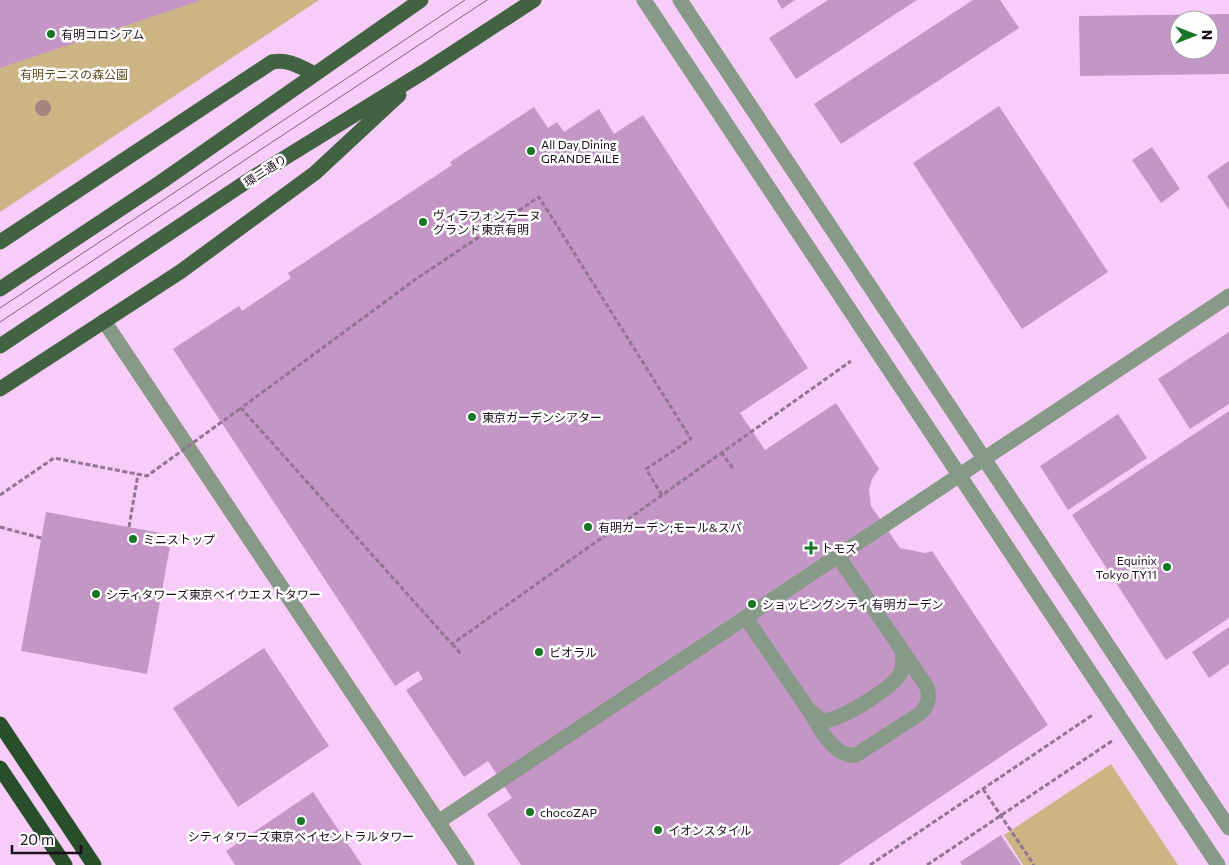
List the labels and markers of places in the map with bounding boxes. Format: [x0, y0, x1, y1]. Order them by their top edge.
place label: 有明コロシアム [61, 27, 144, 41]
marker: 有明コロシアム [45, 28, 57, 40]
place label: All Day Dining GRANDE AILE [541, 137, 619, 165]
marker: All Day Dining GRANDE AILE [525, 145, 537, 157]
place label: ヴィラフォンテーヌ グランド東京有明 [433, 208, 541, 236]
marker: ヴィラフォンテーヌ グランド東京有明 [417, 216, 429, 228]
place label: 東京ガーデンシアター [482, 410, 602, 424]
marker: 東京ガーデンシアター [466, 411, 478, 423]
place label: 有明ガーデン;モール&スパ [598, 520, 742, 535]
marker: 有明ガーデン;モール&スパ [582, 521, 594, 533]
place label: ミニストップ [143, 532, 215, 546]
marker: ミニストップ [127, 533, 139, 545]
place label: トモズ [821, 541, 857, 555]
marker: トモズ [805, 542, 817, 554]
place label: Equinix Tokyo TY11 [1096, 553, 1158, 581]
marker: Equinix Tokyo TY11 [1161, 561, 1173, 573]
place label: シティタワーズ東京ベイウエストタワー [106, 587, 321, 601]
marker: シティタワーズ東京ベイウエストタワー [90, 588, 102, 600]
place label: ショッピングシティ 有明ガーデン [762, 597, 944, 611]
marker: ショッピングシティ 有明ガーデン [746, 598, 758, 610]
place label: ビオラル [549, 645, 597, 659]
marker: ビオラル [533, 646, 545, 658]
place label: chocoZAP [540, 805, 597, 819]
marker: chocoZAP [524, 806, 536, 818]
marker: シティタワーズ東京ベイセントラルタワー [295, 815, 307, 827]
place label: イオンスタイル [668, 823, 752, 837]
marker: イオンスタイル [652, 824, 664, 836]
place label: シティタワーズ東京ベイセントラルタワー [188, 829, 414, 843]

